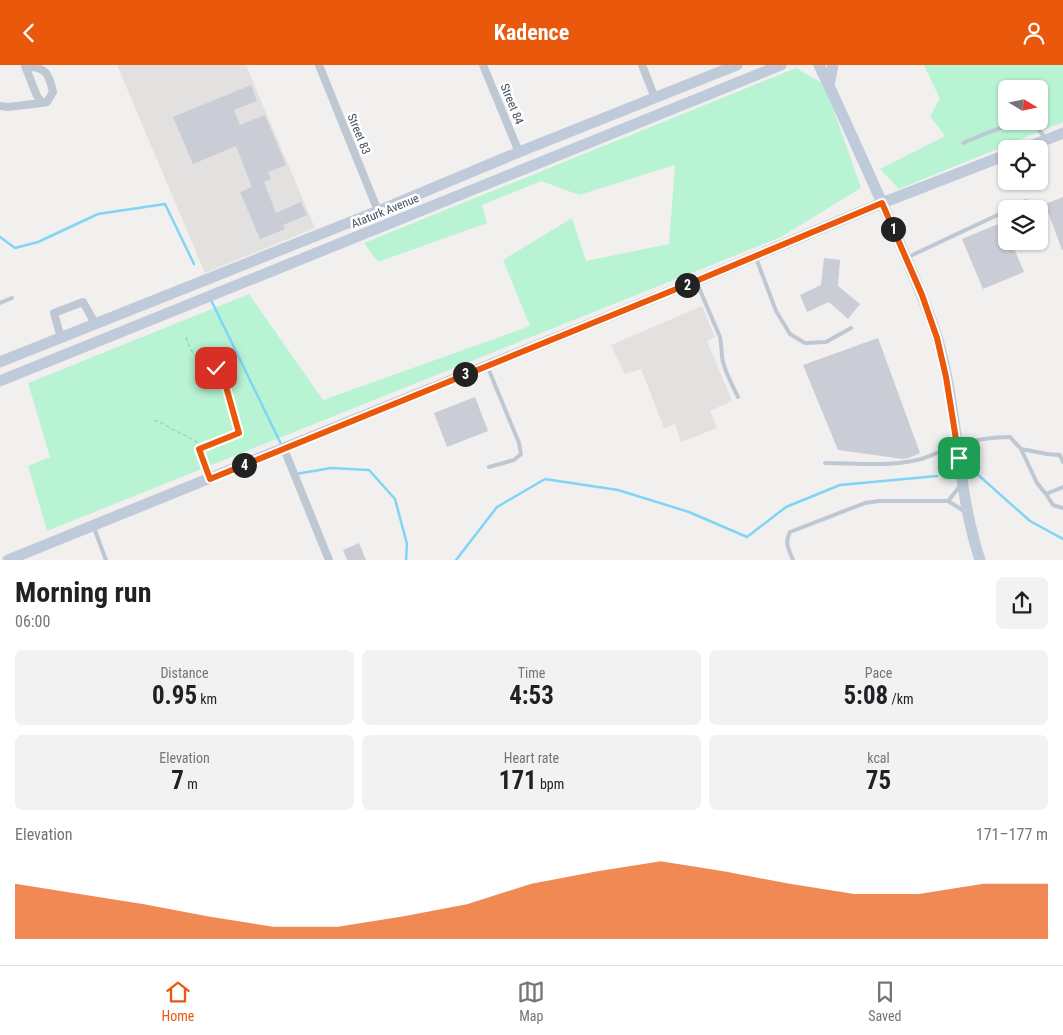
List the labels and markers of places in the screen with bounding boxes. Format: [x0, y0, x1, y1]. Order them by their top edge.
pin: 1 [880, 217, 906, 241]
pin: 2 [674, 273, 700, 297]
pin [195, 347, 237, 389]
pin: 3 [452, 361, 478, 387]
pin [938, 437, 980, 479]
pin: 4 [232, 453, 256, 477]

